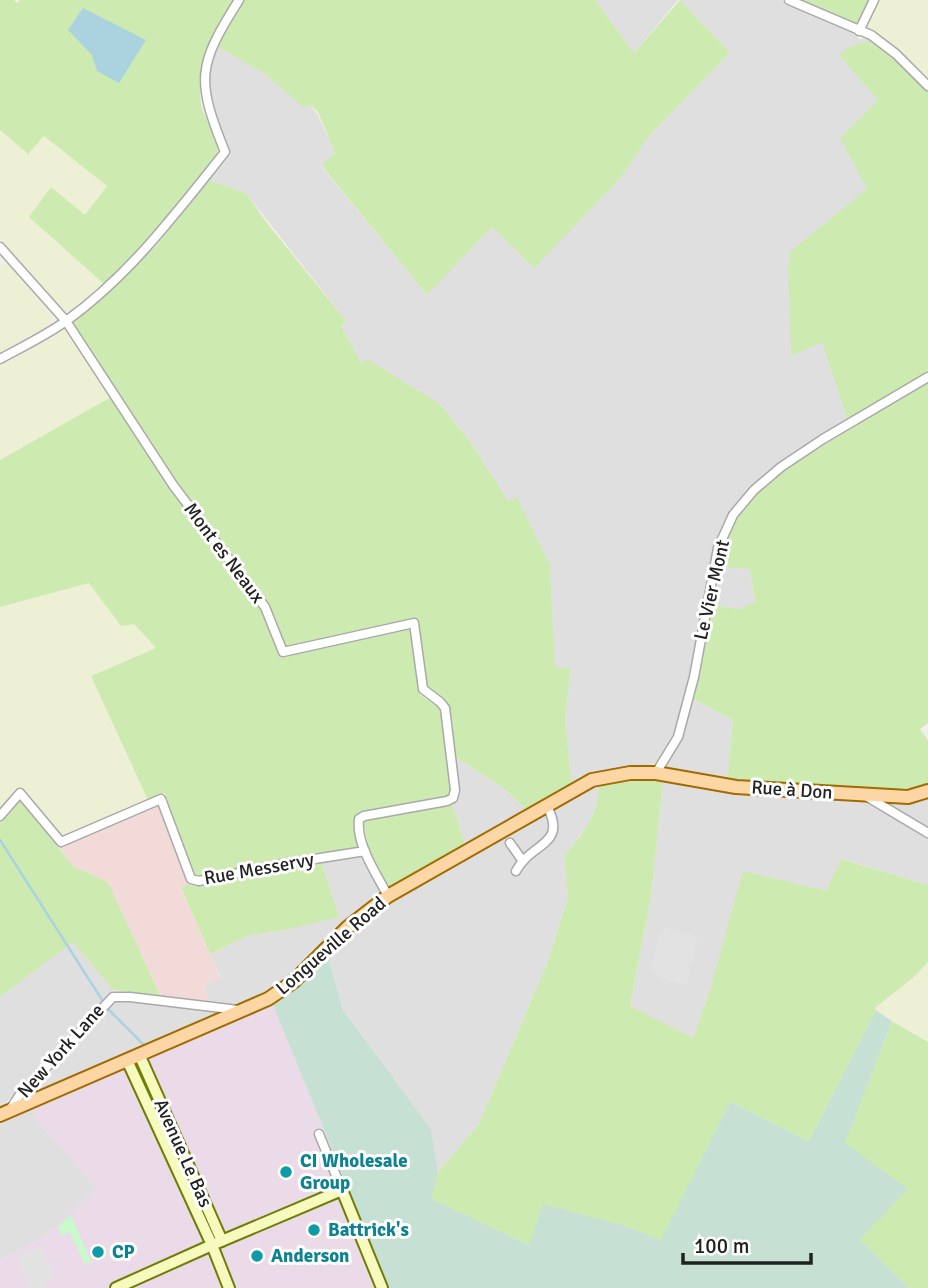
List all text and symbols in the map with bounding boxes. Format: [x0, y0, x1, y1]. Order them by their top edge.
street label: Mont es Neaux [178, 498, 270, 608]
street label: Le Vier Mont [689, 537, 735, 642]
street label: Rue à Don [751, 775, 833, 805]
street label: Rue Messervy [202, 848, 316, 890]
street label: Longueville Road [271, 892, 391, 1000]
street label: New York Lane [12, 999, 110, 1103]
street label: Avenue Le Bas [148, 1095, 218, 1211]
place label: CI Wholesale Group [300, 1149, 408, 1195]
marker: CI Wholesale Group [278, 1164, 294, 1180]
place label: Battrick's [328, 1218, 409, 1242]
marker: Battrick's [306, 1222, 322, 1238]
scale bar [683, 1222, 811, 1266]
text: 100 m [694, 1233, 749, 1259]
place label: CP [112, 1240, 135, 1264]
marker: CP [90, 1244, 106, 1260]
place label: Anderson [271, 1244, 349, 1268]
marker: Anderson [249, 1248, 265, 1264]

